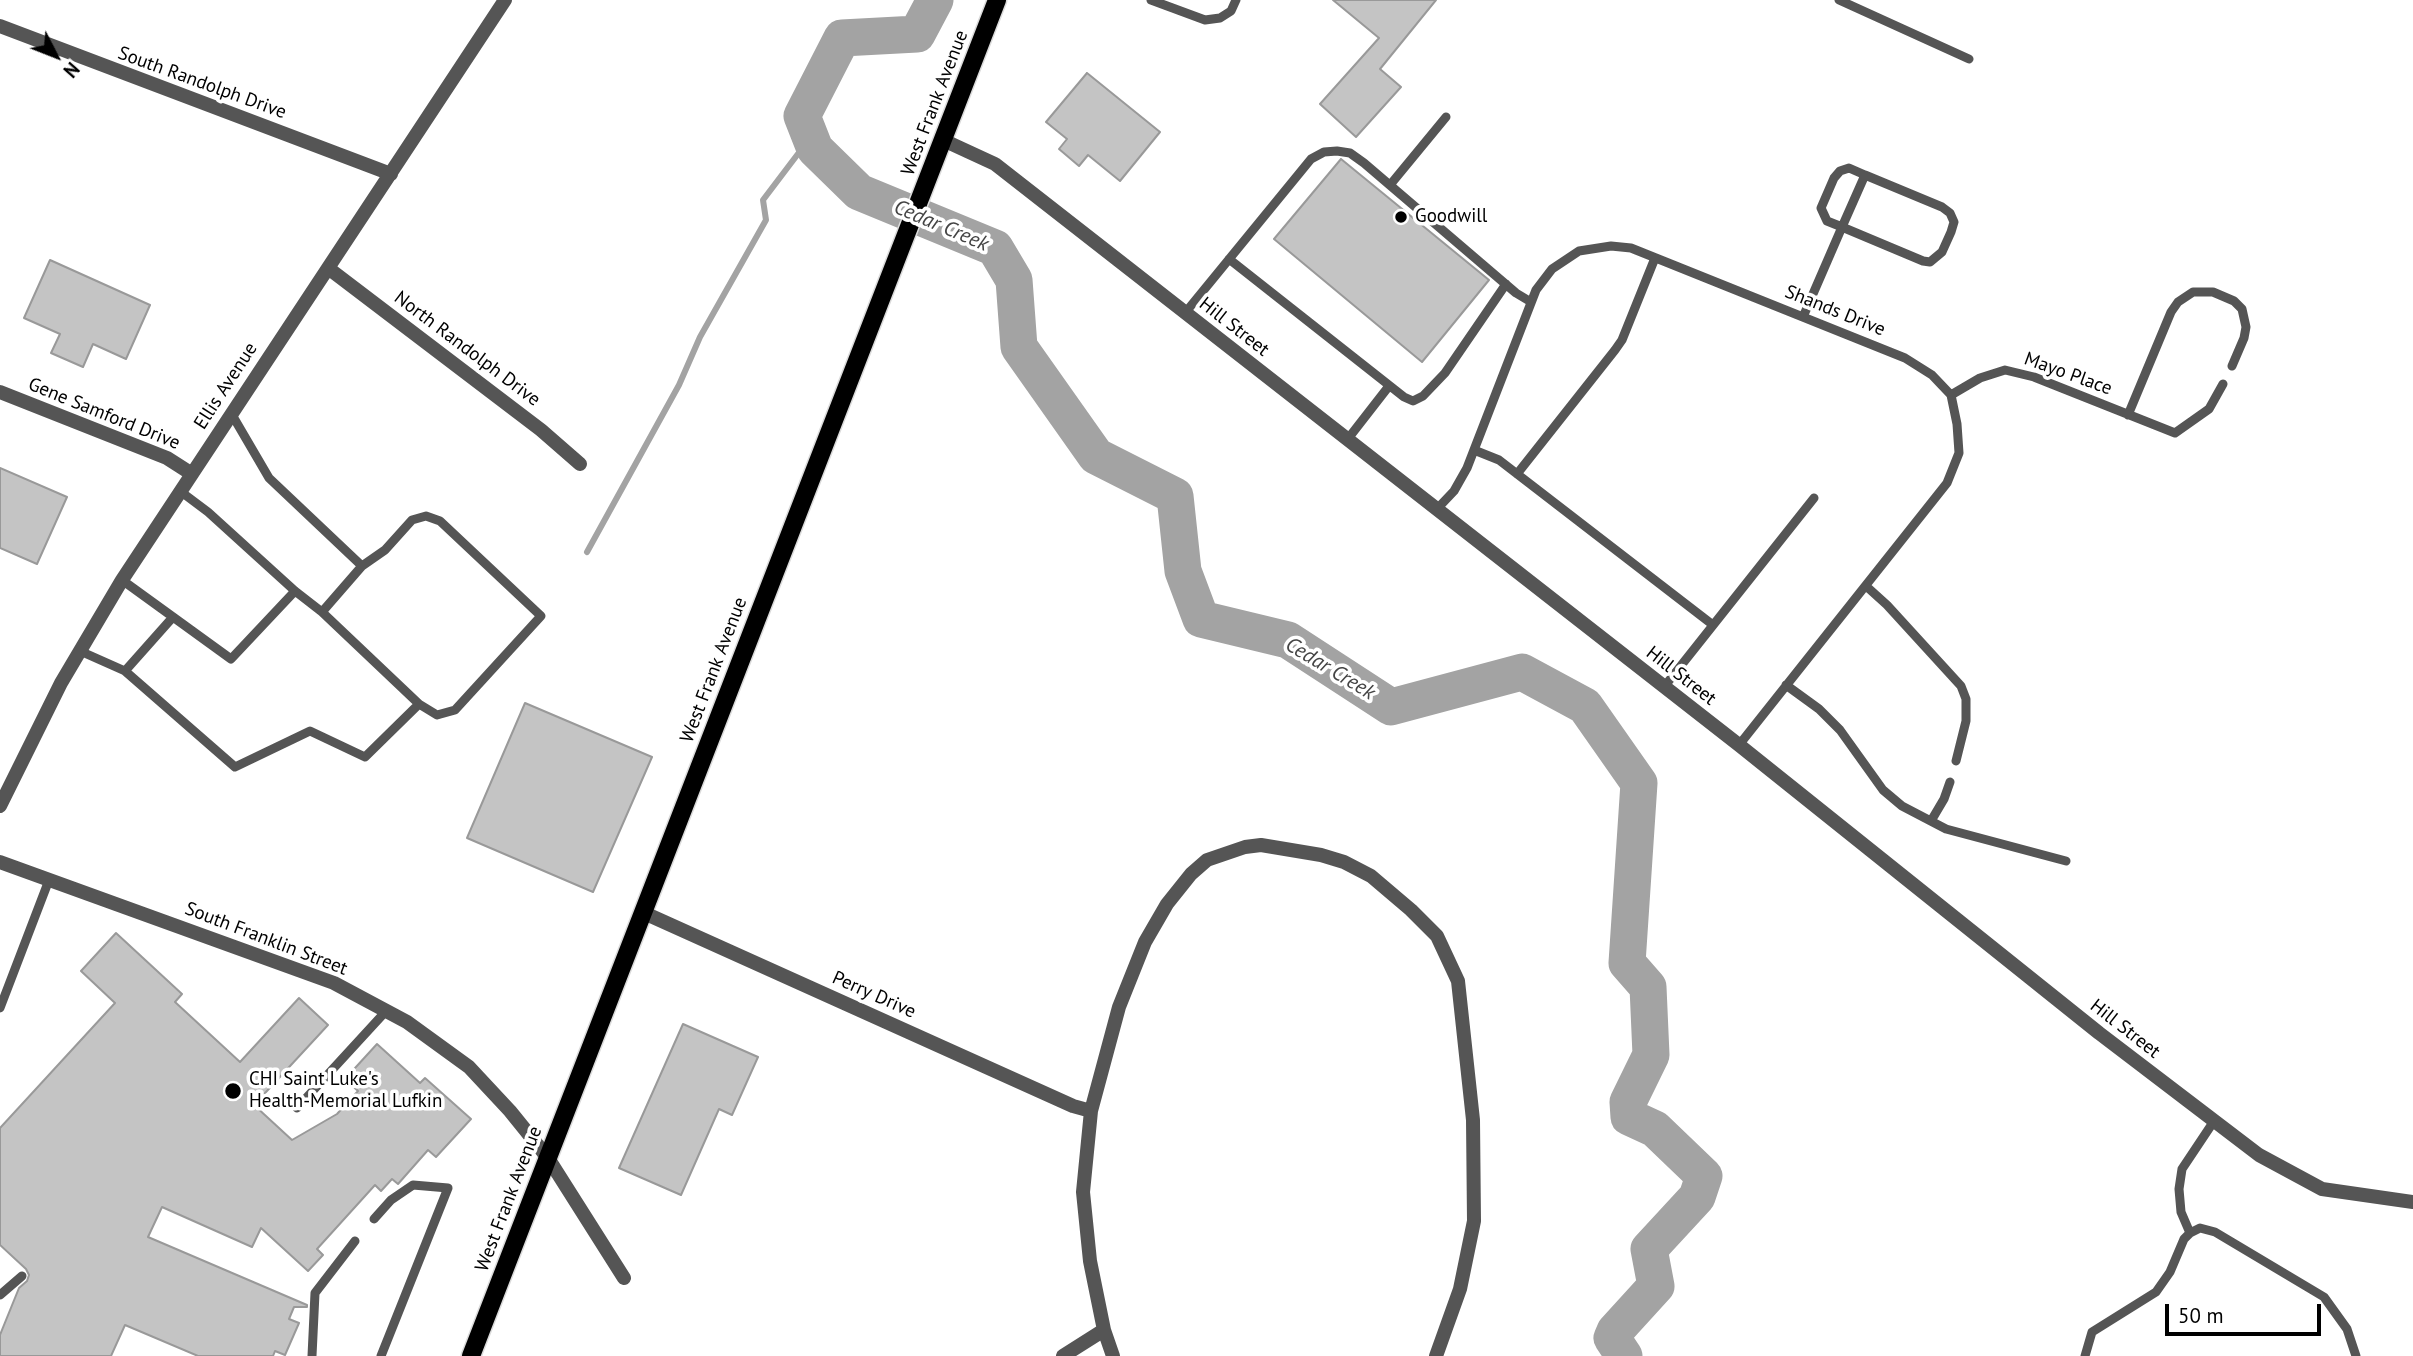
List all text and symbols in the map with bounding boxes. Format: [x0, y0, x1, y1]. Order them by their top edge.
north arrow [21, 21, 91, 91]
street label: West Frank Avenue [897, 27, 973, 179]
street label: South Randolph Drive [115, 42, 289, 124]
text: N [59, 57, 85, 83]
water label: Cedar Creek [890, 195, 992, 257]
place label: Goodwill [1415, 206, 1487, 228]
marker: Goodwill [1393, 209, 1409, 225]
street label: Shands Drive [1782, 281, 1888, 341]
street label: North Randolph Drive [389, 287, 545, 411]
street label: Hill Street [1194, 293, 1274, 361]
street label: Ellis Avenue [190, 338, 262, 434]
street label: Mayo Place [2021, 348, 2115, 400]
street label: Gene Samford Drive [25, 373, 183, 455]
street label: West Frank Avenue [676, 594, 752, 746]
water label: Cedar Creek [1281, 632, 1379, 706]
street label: Hill Street [1641, 642, 1721, 710]
street label: South Franklin Street [182, 897, 350, 981]
street label: Perry Drive [829, 966, 919, 1024]
street label: Hill Street [2085, 995, 2165, 1063]
place label: CHI Saint Luke's Health-Memorial Lufkin [249, 1069, 442, 1113]
marker: CHI Saint Luke's Health-Memorial Lufkin [223, 1081, 243, 1101]
street label: West Frank Avenue [471, 1123, 547, 1275]
scale bar [2168, 1290, 2324, 1334]
text: 50 m [2178, 1302, 2224, 1329]

